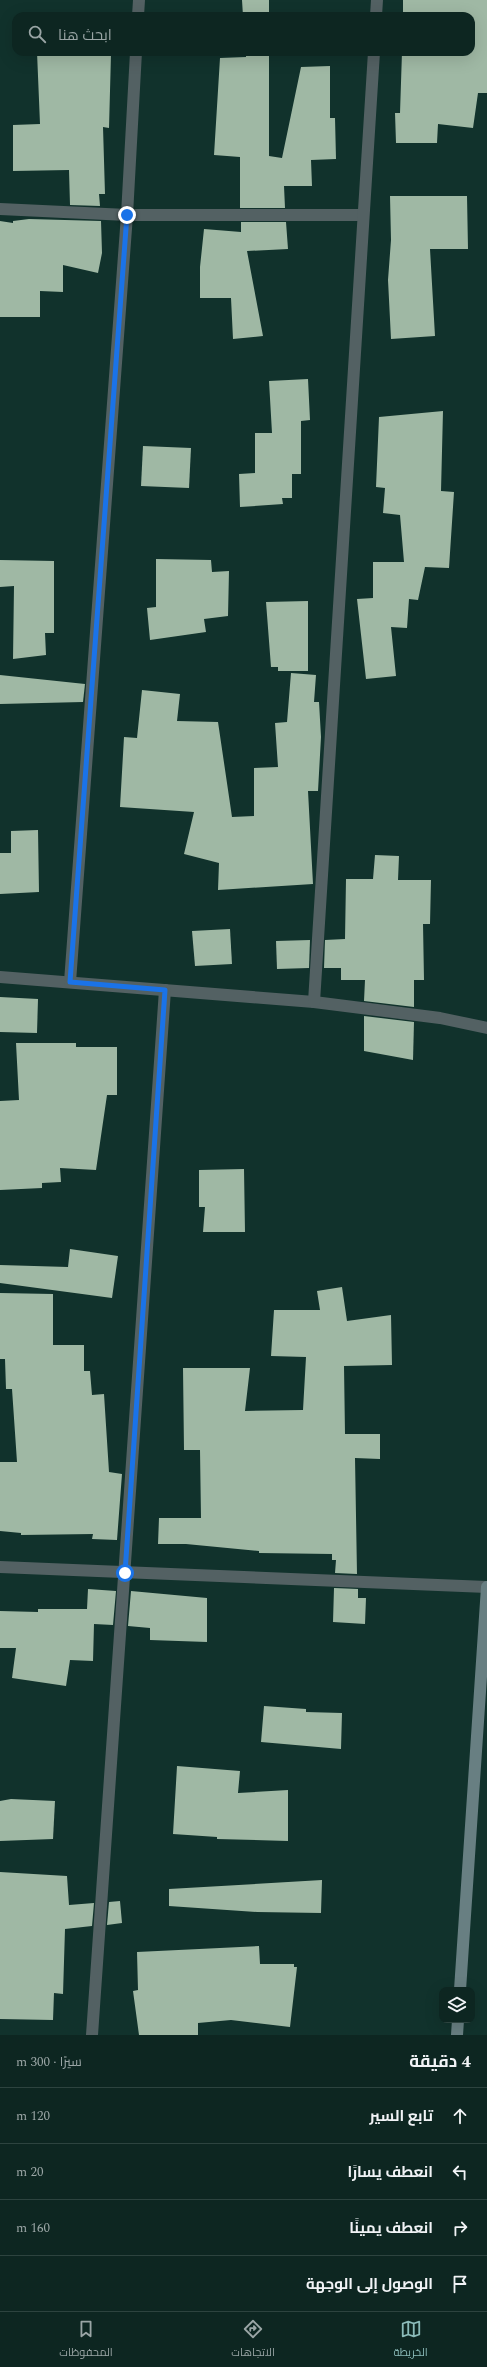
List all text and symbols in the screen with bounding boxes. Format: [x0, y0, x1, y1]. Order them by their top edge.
search box [12, 12, 475, 56]
icon: search [26, 23, 48, 45]
text: ابحث هنا [58, 24, 112, 47]
route end [118, 206, 136, 224]
route start [116, 1564, 134, 1582]
map controls [439, 1987, 475, 2023]
button: layers [439, 1987, 475, 2023]
text: 4 دقيقة [409, 2049, 471, 2075]
text: سيرًا · 300 m [16, 2052, 82, 2072]
text: تابع السير [370, 2105, 433, 2128]
icon: ahead [449, 2105, 471, 2127]
text: 120 m [16, 2106, 50, 2126]
text: انعطف يسارًا [347, 2161, 433, 2184]
icon: left [449, 2161, 471, 2183]
text: 20 m [16, 2162, 43, 2182]
text: انعطف يمينًا [349, 2217, 433, 2240]
icon: right [449, 2217, 471, 2239]
text: 160 m [16, 2218, 50, 2238]
text: الوصول إلى الوجهة [306, 2273, 433, 2296]
icon: arrive [449, 2273, 471, 2295]
tab: المحفوظات [59, 2318, 113, 2362]
tab: الاتجاهات [231, 2318, 275, 2362]
tab: الخريطة [393, 2318, 428, 2362]

